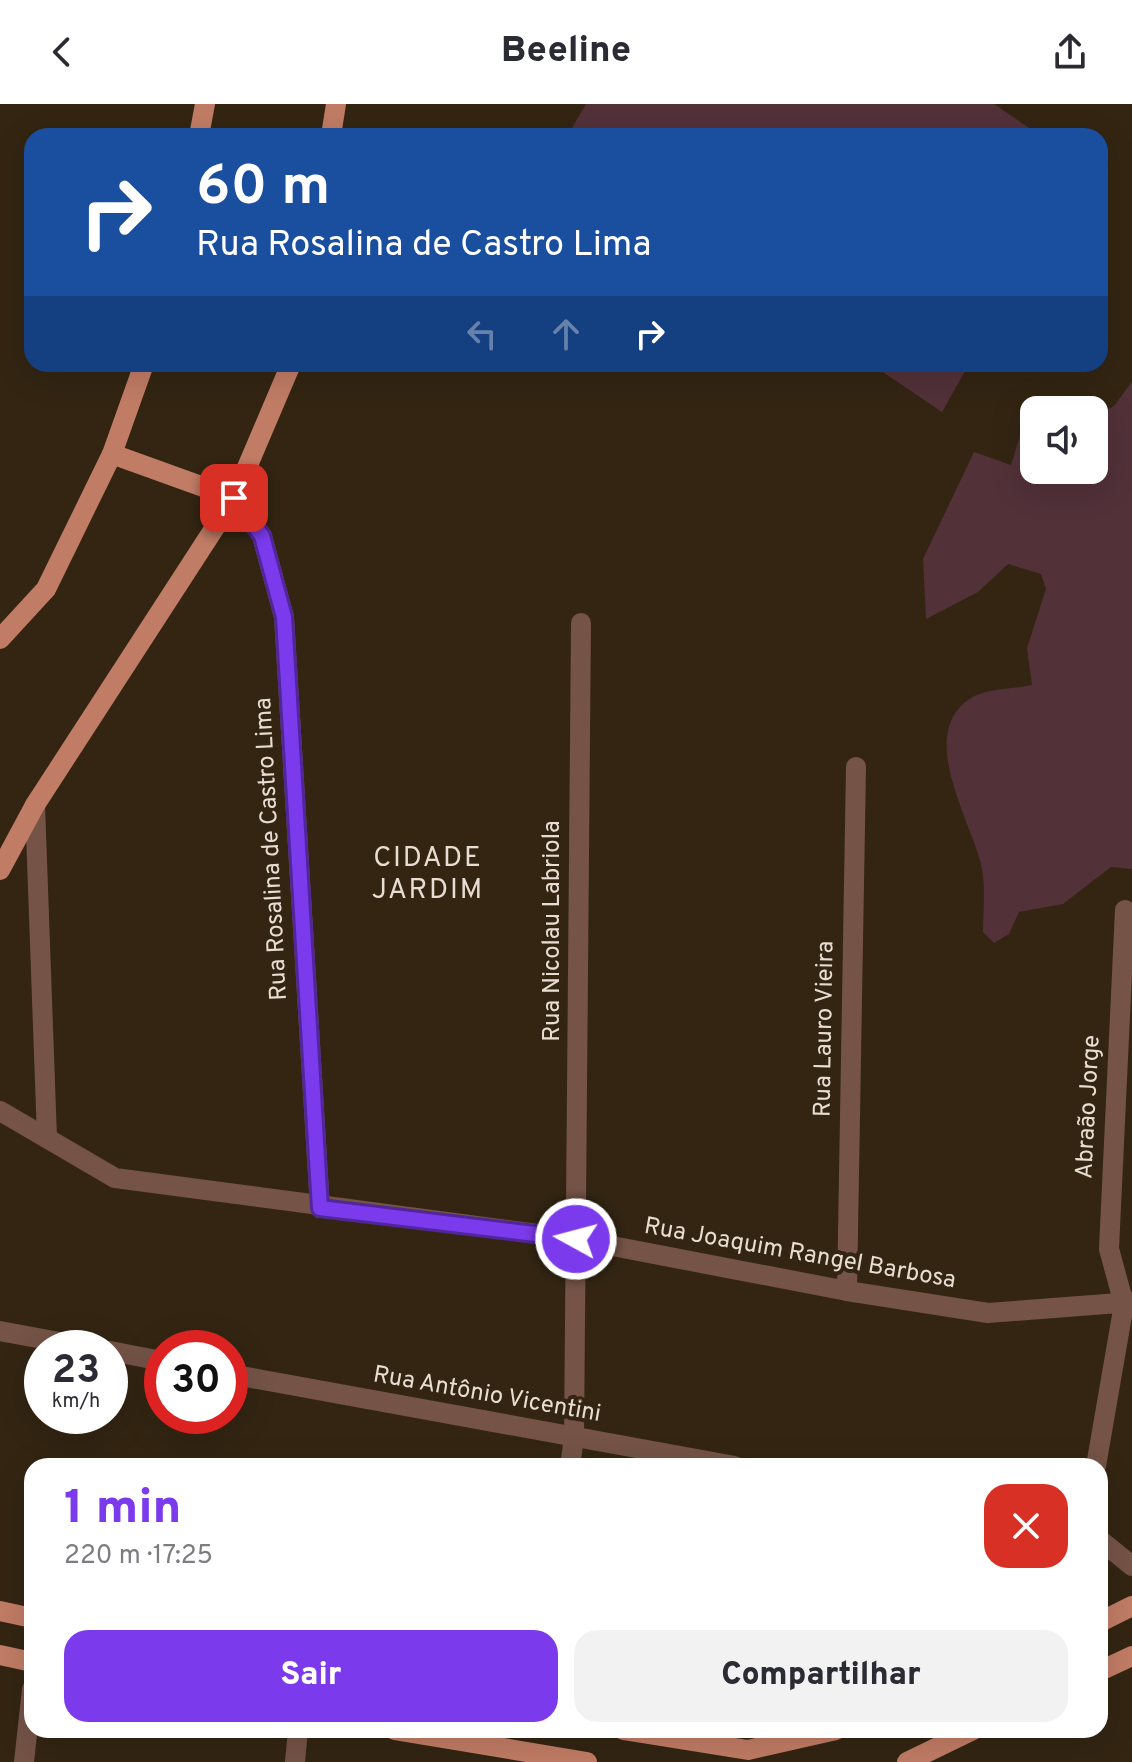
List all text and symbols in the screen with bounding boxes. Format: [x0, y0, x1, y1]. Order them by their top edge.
text: Beeline [501, 29, 631, 75]
icon: back [40, 30, 84, 74]
icon: share [1048, 30, 1092, 74]
text: 60 m [196, 154, 330, 224]
icon: right [64, 160, 168, 264]
text: Rua Rosalina de Castro Lima [196, 223, 651, 269]
icon: left [460, 312, 504, 356]
icon: ahead [544, 312, 588, 356]
icon: right [628, 312, 672, 356]
map controls [1020, 396, 1108, 484]
button: sound [1020, 396, 1108, 484]
pin [200, 464, 268, 532]
icon: arrive [212, 476, 256, 520]
street label: Rua Rosalina de Castro Lima [249, 697, 295, 1001]
street label: Rua Nicolau Labriola [538, 820, 568, 1042]
district label: CIDADE JARDIM [372, 841, 484, 909]
street label: Rua Lauro Vieira [808, 941, 842, 1117]
street label: Abraão Jorge [1070, 1034, 1108, 1180]
position arrow [534, 1197, 618, 1281]
street label: Rua Joaquim Rangel Barbosa [642, 1212, 958, 1296]
speed limit sign: 30 [144, 1330, 248, 1434]
text: 23 [52, 1347, 100, 1397]
street label: Rua Antônio Vicentini [371, 1360, 603, 1430]
text: km/h [52, 1389, 100, 1415]
text: 1 min [64, 1480, 181, 1540]
button: close [984, 1484, 1068, 1568]
text: 220 m · 17:25 [64, 1540, 213, 1573]
button: Sair [64, 1630, 558, 1722]
button: Compartilhar [574, 1630, 1068, 1722]

